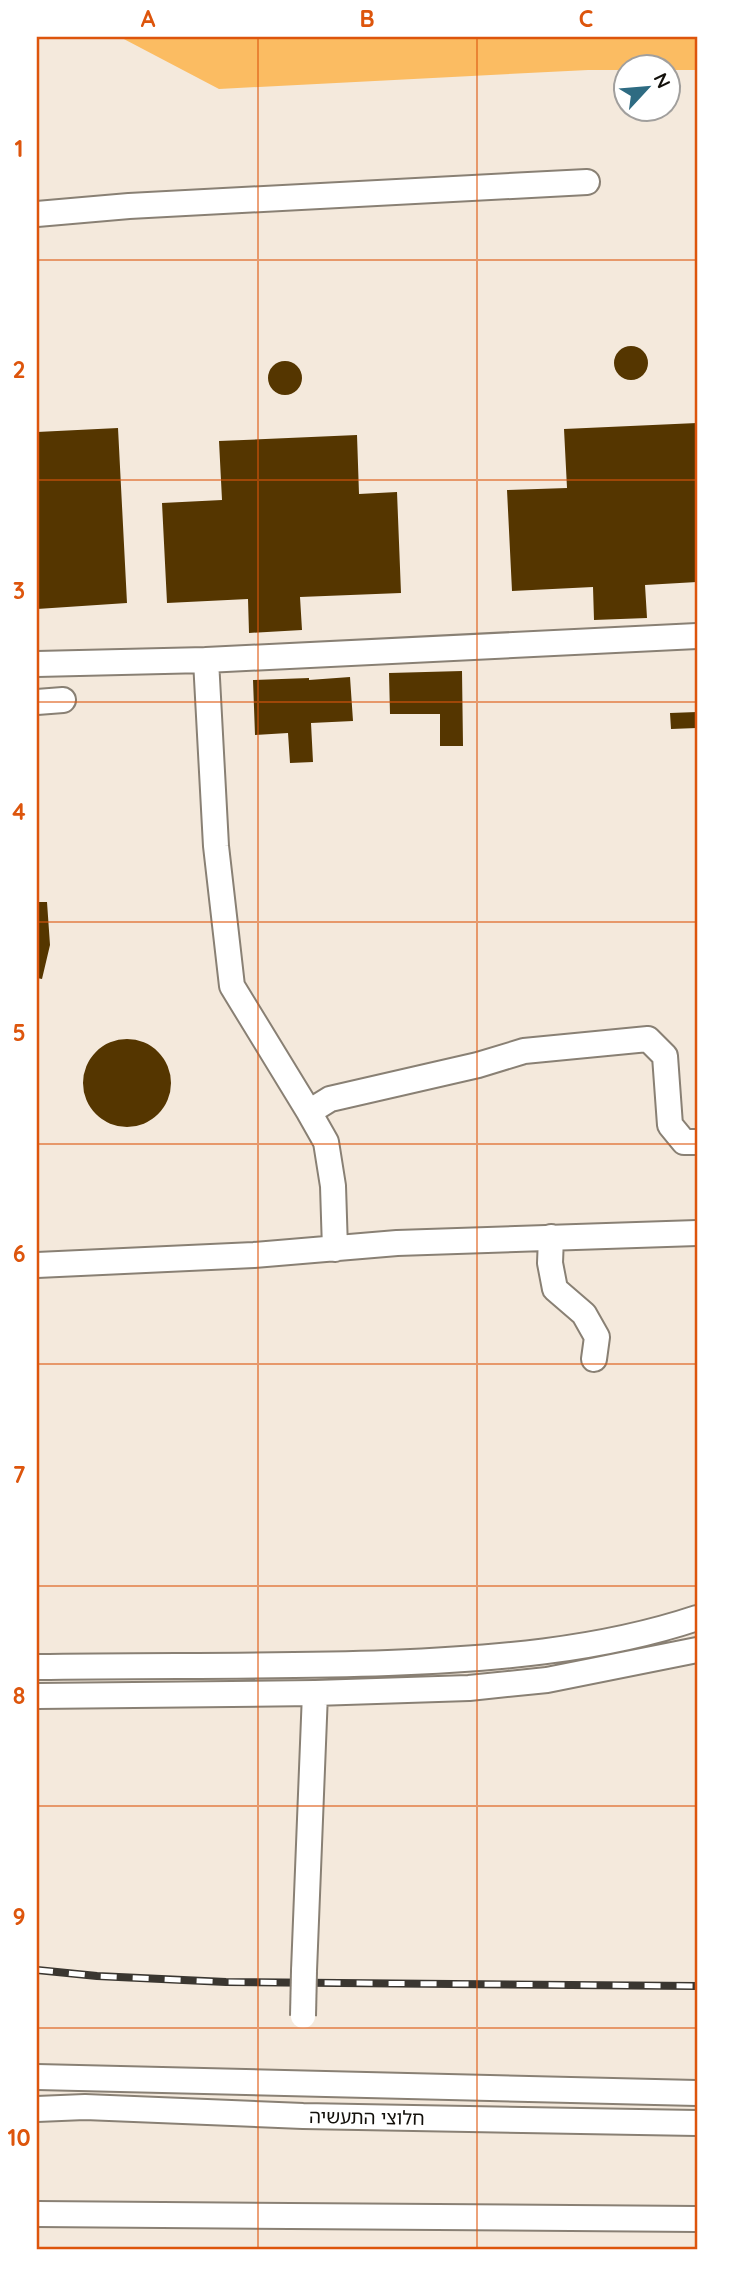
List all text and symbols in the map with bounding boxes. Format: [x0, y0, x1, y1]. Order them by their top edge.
text: A [141, 4, 156, 33]
text: B [359, 4, 375, 33]
text: C [579, 4, 593, 33]
north arrow [612, 52, 682, 122]
text: N [648, 69, 676, 92]
text: 1 [15, 134, 23, 163]
text: 2 [12, 355, 26, 384]
text: 3 [13, 576, 25, 605]
text: 4 [12, 797, 26, 826]
text: 5 [12, 1018, 26, 1047]
text: 6 [13, 1239, 25, 1268]
text: 7 [13, 1460, 26, 1489]
text: 8 [13, 1681, 25, 1710]
text: 9 [12, 1902, 26, 1931]
street label: חלוצי התעשיה [309, 2104, 425, 2130]
text: 10 [7, 2123, 31, 2152]

